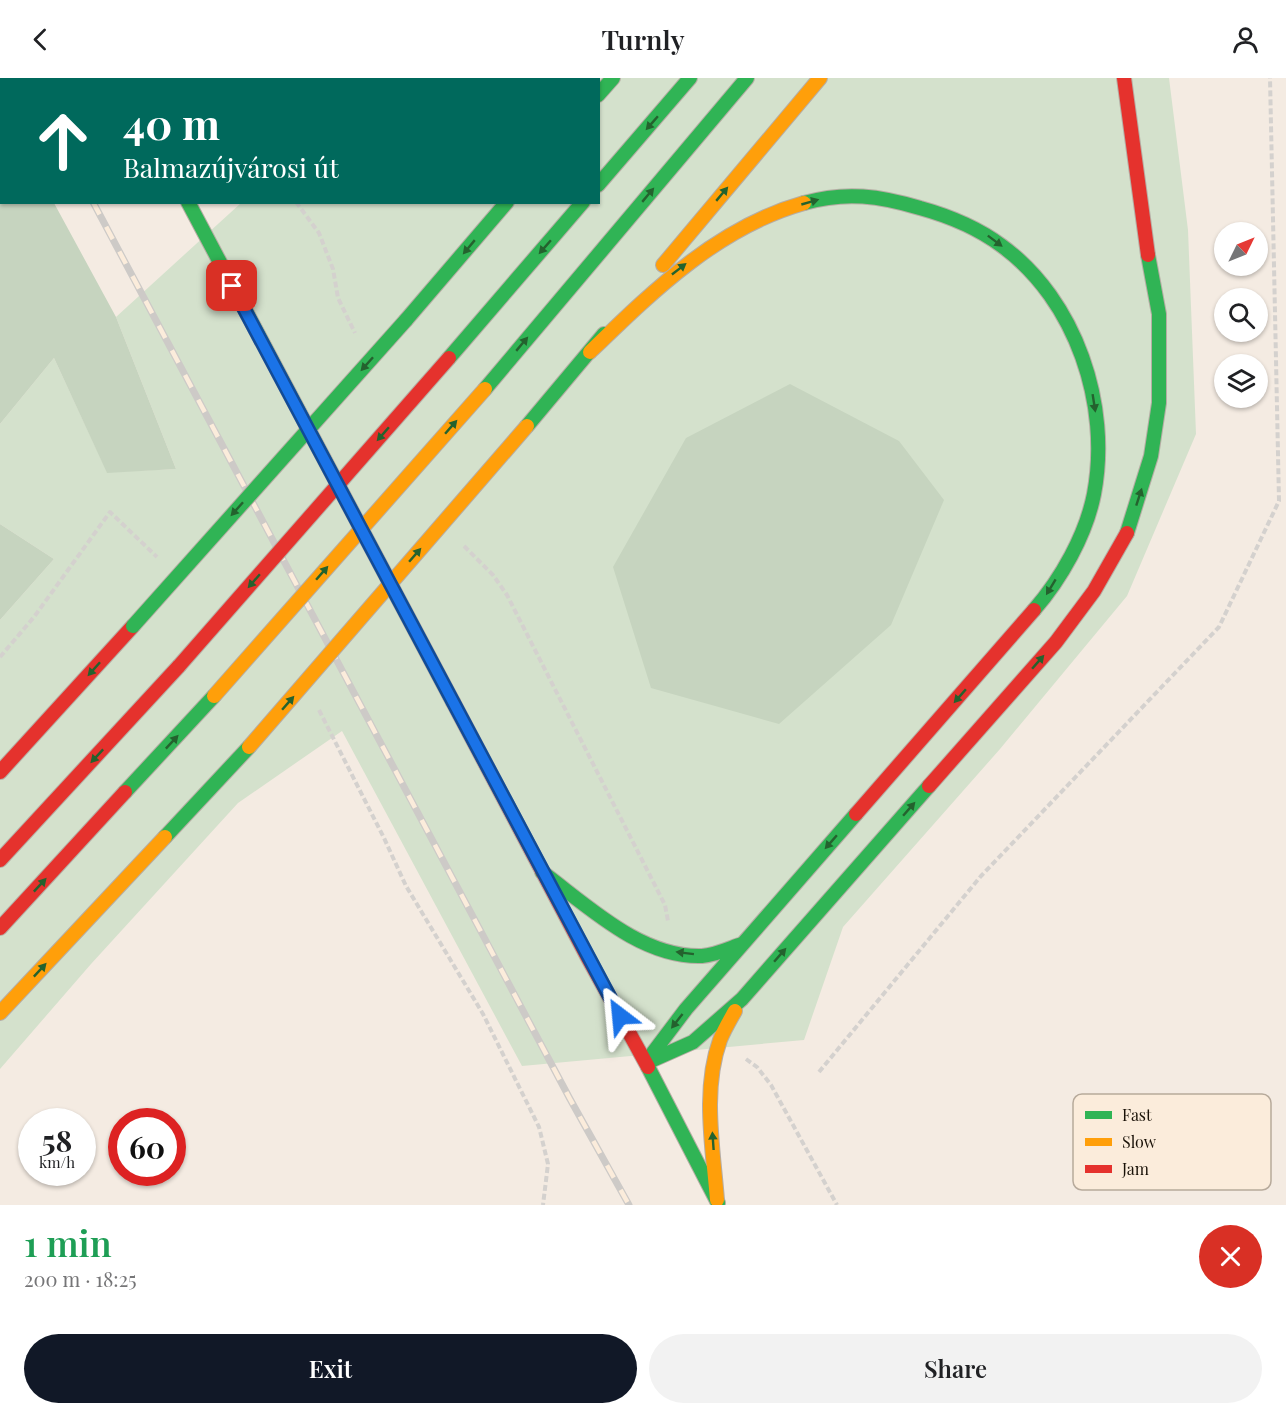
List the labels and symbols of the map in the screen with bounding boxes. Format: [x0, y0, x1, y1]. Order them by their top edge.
one-way arrow [645, 115, 659, 130]
one-way arrow [642, 187, 655, 203]
one-way arrow [715, 187, 728, 202]
one-way arrow [801, 197, 819, 206]
north arrow [1214, 222, 1268, 276]
one-way arrow [986, 235, 1002, 247]
one-way arrow [463, 239, 476, 254]
one-way arrow [539, 239, 552, 254]
pin [206, 260, 257, 311]
one-way arrow [671, 263, 687, 276]
one-way arrow [516, 336, 529, 352]
one-way arrow [361, 356, 374, 371]
one-way arrow [1089, 393, 1098, 412]
one-way arrow [444, 420, 457, 435]
one-way arrow [377, 426, 390, 441]
one-way arrow [1135, 488, 1145, 506]
one-way arrow [231, 501, 244, 516]
one-way arrow [408, 548, 421, 563]
one-way arrow [315, 566, 329, 581]
one-way arrow [247, 573, 261, 588]
one-way arrow [1046, 579, 1056, 596]
one-way arrow [1031, 655, 1044, 670]
one-way arrow [88, 661, 101, 676]
one-way arrow [954, 688, 967, 703]
one-way arrow [281, 696, 294, 711]
one-way arrow [165, 734, 179, 749]
one-way arrow [90, 748, 104, 763]
one-way arrow [902, 802, 915, 817]
one-way arrow [824, 835, 838, 850]
one-way arrow [33, 877, 47, 892]
one-way arrow [774, 947, 787, 963]
one-way arrow [675, 949, 694, 958]
one-way arrow [33, 963, 47, 978]
position arrow [588, 984, 652, 1048]
one-way arrow [670, 1013, 683, 1029]
legend [1073, 1094, 1271, 1190]
text: Fast [1122, 1104, 1152, 1125]
speed limit sign: 60 [108, 1108, 186, 1186]
text: Slow [1122, 1131, 1157, 1152]
one-way arrow [709, 1132, 718, 1151]
text: Jam [1121, 1158, 1149, 1179]

